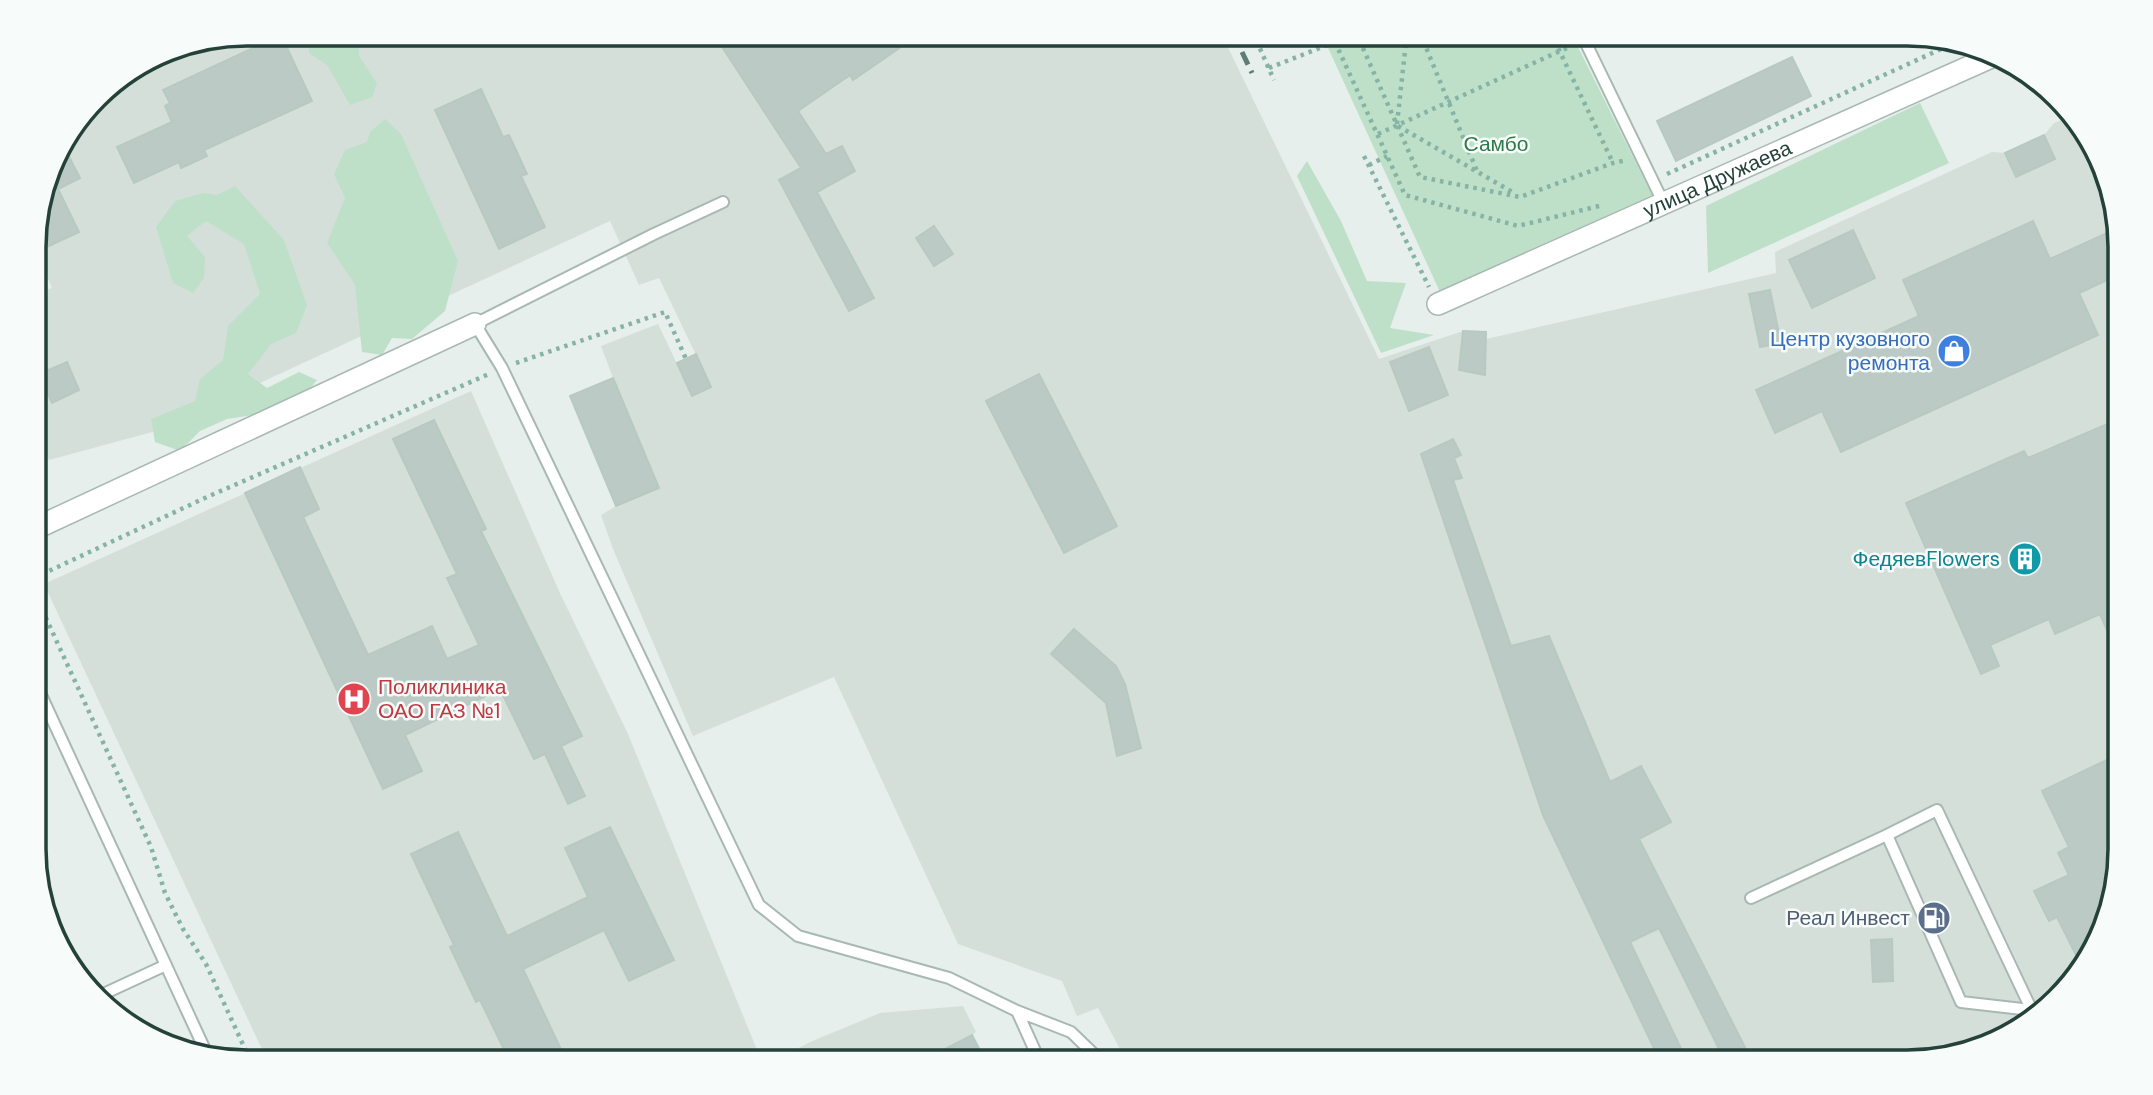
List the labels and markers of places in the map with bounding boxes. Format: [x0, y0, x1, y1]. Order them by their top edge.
place label: Центр кузовного ремонта [1770, 325, 1930, 377]
shop icon: Центр кузовного ремонта [1935, 332, 1973, 370]
building icon: ФедяевFlowers [2006, 540, 2044, 578]
place label: ФедяевFlowers [1853, 545, 2000, 573]
place label: Поликлиника ОАО ГАЗ №1 [378, 673, 507, 725]
hospital icon: Поликлиника ОАО ГАЗ №1 [335, 680, 373, 718]
fuel station icon: Реал Инвест [1915, 899, 1953, 937]
place label: Реал Инвест [1786, 904, 1910, 932]

